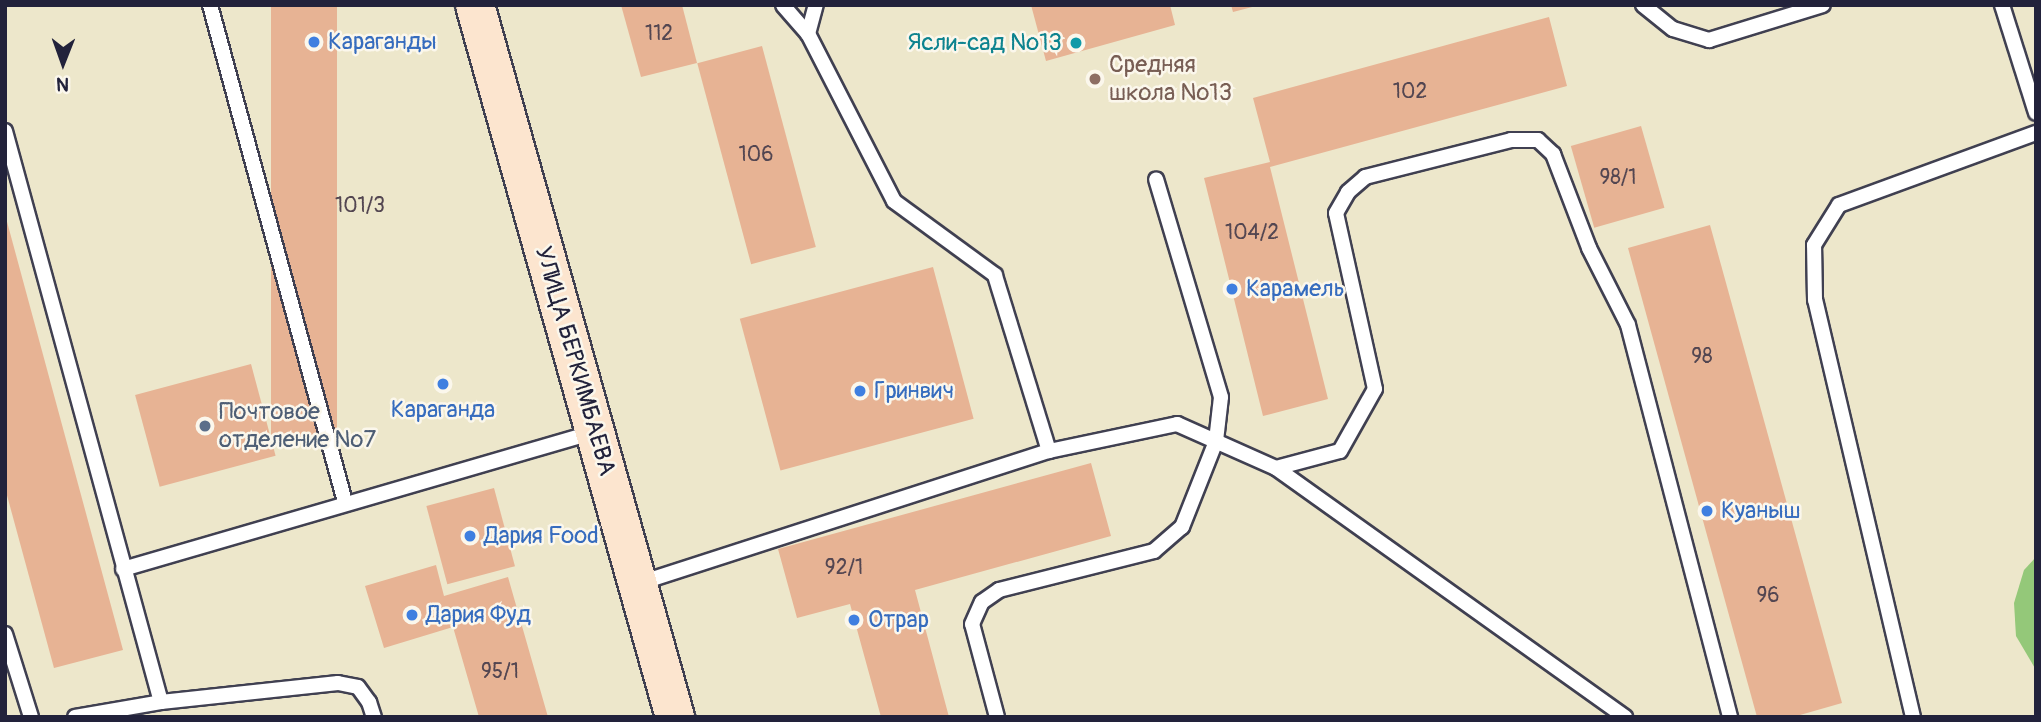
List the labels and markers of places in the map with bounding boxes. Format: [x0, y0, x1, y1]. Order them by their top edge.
place label: Караганды [328, 28, 437, 56]
place label: Ясли-сад №13 [908, 29, 1062, 57]
marker: Караганды [306, 34, 322, 50]
marker: Ясли-сад №13 [1068, 35, 1084, 51]
place label: Средняя школа №13 [1109, 51, 1232, 107]
marker: Средняя школа №13 [1087, 71, 1103, 87]
place label: Карамель [1246, 275, 1345, 303]
marker: Карамель [1224, 281, 1240, 297]
marker: Караганда [435, 376, 451, 392]
place label: Гринвич [874, 377, 954, 405]
marker: Гринвич [852, 383, 868, 399]
place label: Караганда [391, 396, 495, 424]
place label: Почтовое отделение №7 [219, 398, 376, 454]
marker: Почтовое отделение №7 [197, 418, 213, 434]
place label: Куаныш [1721, 497, 1801, 525]
marker: Куаныш [1699, 503, 1715, 519]
place label: Дария Food [484, 522, 599, 550]
marker: Дария Food [462, 528, 478, 544]
place label: Дария Фуд [426, 601, 531, 629]
place label: Отрар [868, 606, 929, 634]
marker: Дария Фуд [404, 607, 420, 623]
marker: Отрар [846, 612, 862, 628]

